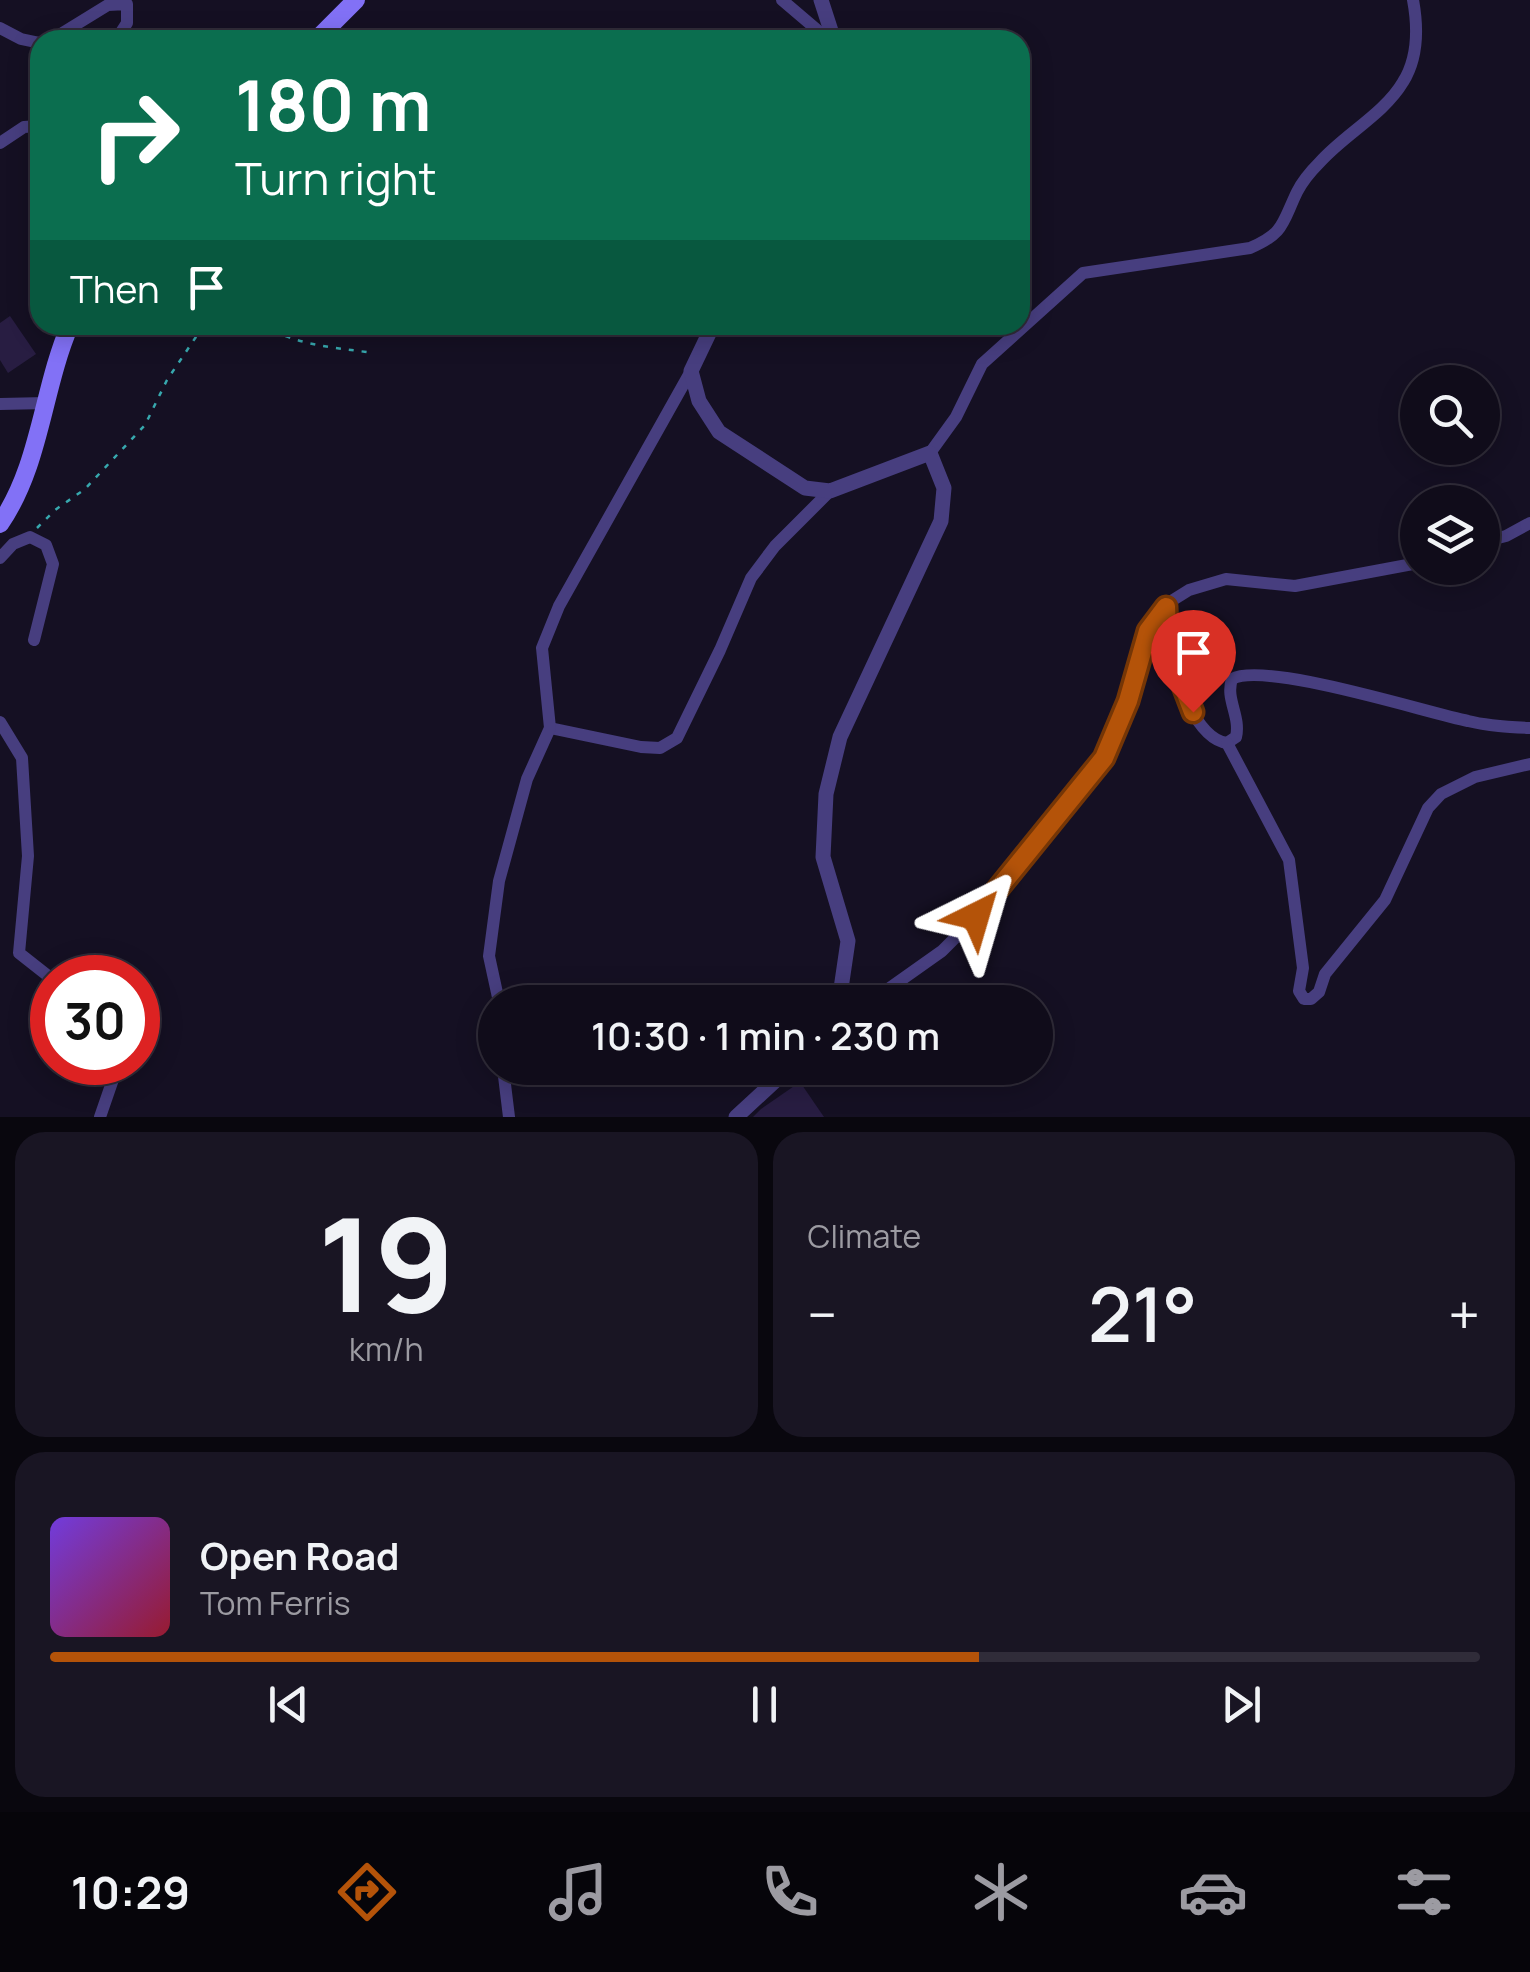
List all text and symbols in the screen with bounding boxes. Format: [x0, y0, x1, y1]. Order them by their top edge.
text: 180 m [235, 56, 432, 152]
icon: right [70, 70, 200, 200]
text: Turn right [235, 147, 436, 209]
icon: arrive [179, 260, 234, 315]
text: Then [70, 262, 159, 314]
map controls [1400, 365, 1500, 585]
button: search [1400, 365, 1500, 465]
button: layers [1400, 485, 1500, 585]
pin [1151, 610, 1236, 713]
icon: arrive [1166, 625, 1221, 680]
position arrow [924, 864, 1028, 968]
speed limit sign: 30 [30, 955, 160, 1085]
text: 10:30 · 1 min · 230 m [591, 1009, 940, 1061]
text: 19 [317, 1173, 455, 1351]
text: Climate [808, 1214, 921, 1258]
text: 21° [1088, 1262, 1197, 1365]
text: − [808, 1276, 837, 1352]
text: + [1448, 1276, 1480, 1352]
text: km/h [349, 1327, 423, 1371]
text: Open Road [200, 1529, 399, 1581]
text: Tom Ferris [200, 1581, 351, 1625]
icon: previous [261, 1677, 316, 1732]
icon: pause [737, 1677, 792, 1732]
icon: next [1214, 1677, 1269, 1732]
icon: directions [332, 1857, 402, 1927]
icon: music [543, 1857, 613, 1927]
icon: phone [755, 1857, 825, 1927]
icon: climate [966, 1857, 1036, 1927]
icon: car [1178, 1857, 1248, 1927]
icon: filters [1389, 1857, 1459, 1927]
text: 10:29 [71, 1861, 190, 1923]

